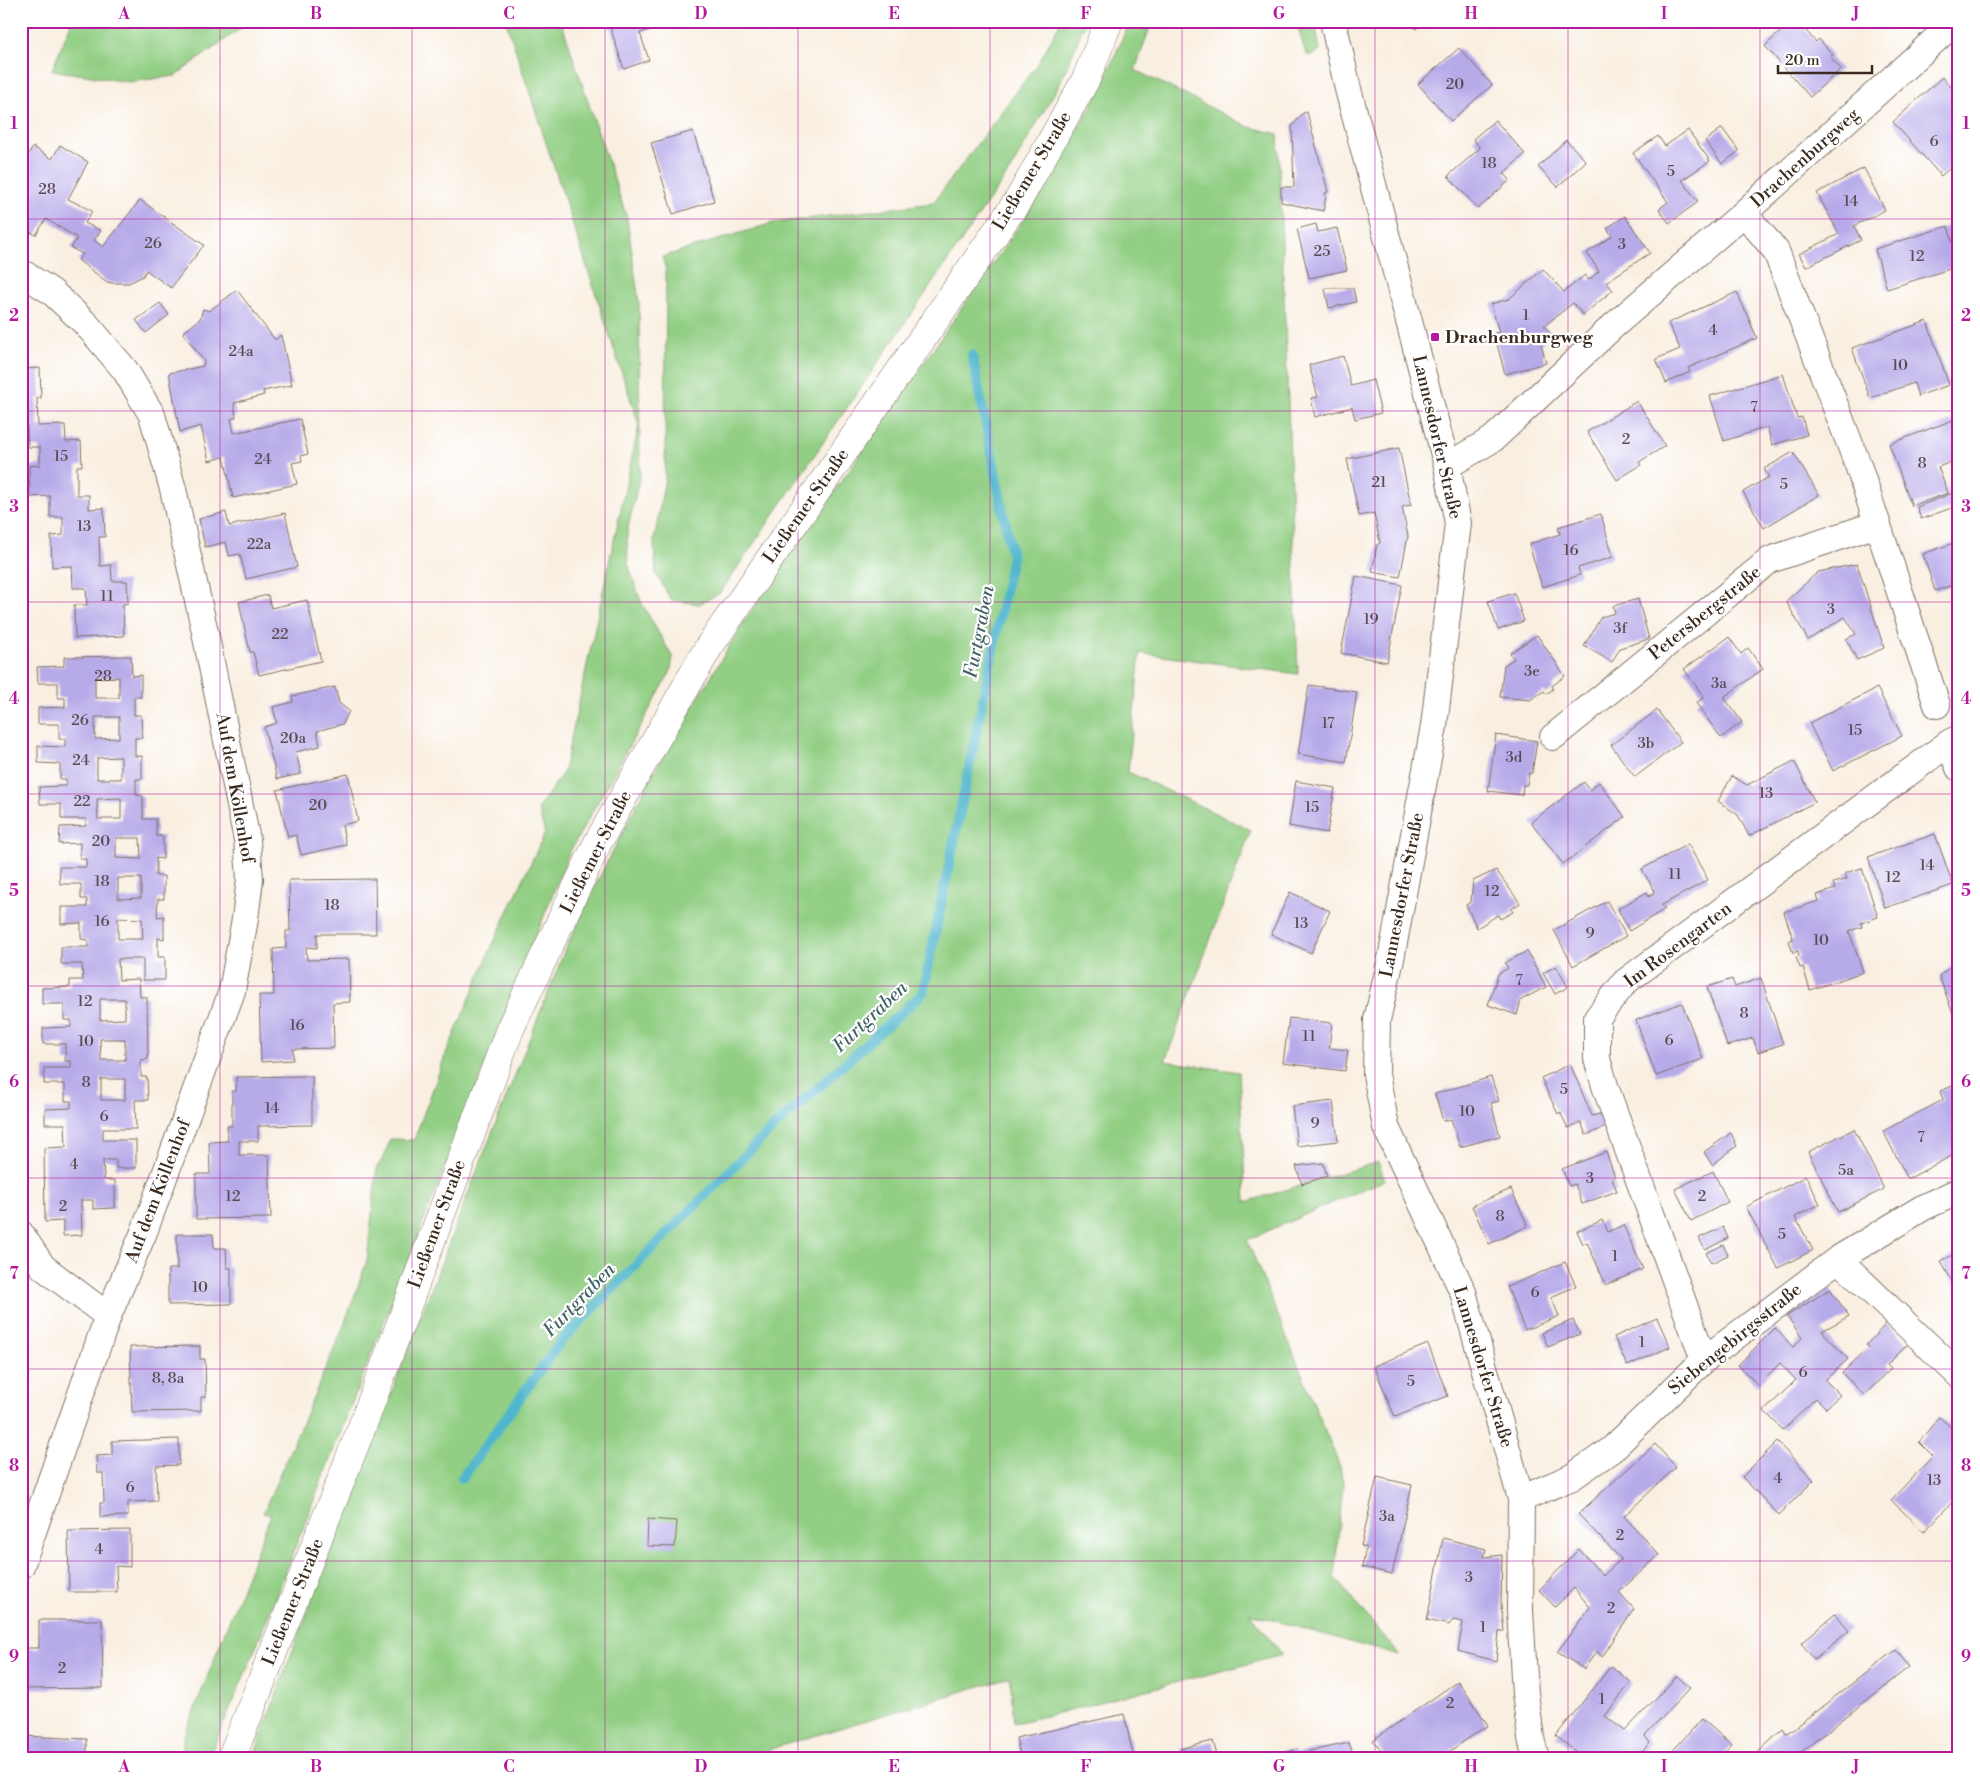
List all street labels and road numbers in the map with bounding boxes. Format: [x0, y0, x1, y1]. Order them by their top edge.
street label: Drachenburgweg [1746, 103, 1865, 213]
street label: Ließemer Straße [987, 107, 1077, 235]
street label: Lannesdorfer Straße [1407, 353, 1467, 521]
street label: Ließemer Straße [758, 444, 854, 568]
street label: Petersbergstraße [1644, 561, 1766, 665]
street label: Auf dem Köllenhof [210, 710, 260, 866]
street label: Ließemer Straße [555, 787, 637, 917]
street label: Lannesdorfer Straße [1375, 811, 1429, 979]
street label: Im Rosengarten [1619, 897, 1737, 993]
street label: Auf dem Köllenhof [120, 1114, 197, 1267]
street label: Ließemer Straße [403, 1157, 471, 1291]
street label: Siebengebirgsstraße [1664, 1278, 1806, 1400]
street label: Lannesdorfer Straße [1448, 1284, 1518, 1450]
street label: Ließemer Straße [257, 1535, 329, 1669]

